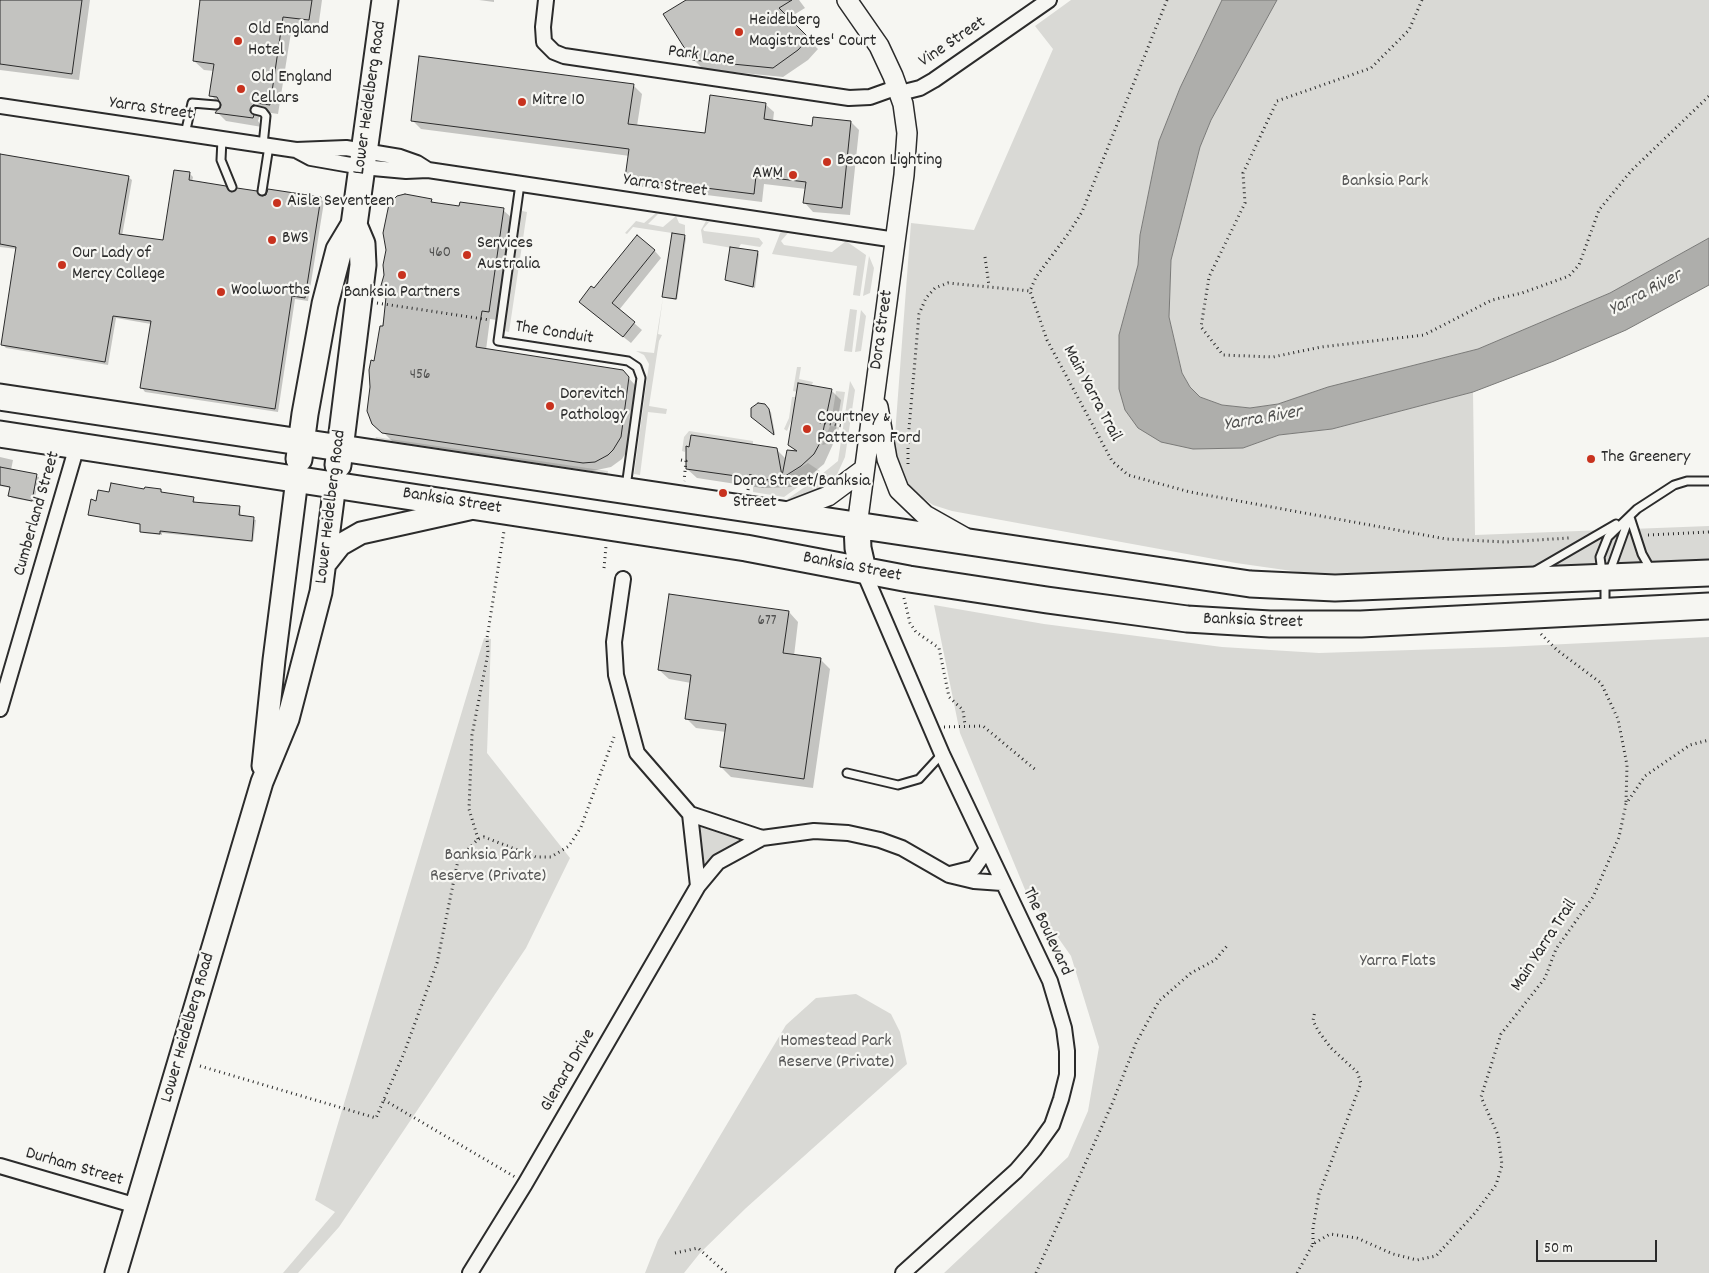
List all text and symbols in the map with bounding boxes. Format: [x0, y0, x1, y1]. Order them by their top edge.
place label: Heidelberg Magistrates' Court [749, 11, 876, 54]
street label: Vine Street [915, 13, 991, 73]
place label: Old England Hotel [248, 20, 329, 62]
street label: Lower Heidelberg Road [350, 20, 392, 176]
marker: Heidelberg Magistrates' Court [733, 26, 745, 38]
marker: Old England Hotel [232, 35, 244, 47]
street label: Park Lane [666, 42, 736, 72]
place label: Old England Cellars [251, 68, 332, 110]
marker: Old England Cellars [235, 83, 247, 95]
place label: Mitre 10 [532, 91, 585, 113]
street label: Yarra Street [108, 93, 194, 127]
marker: Mitre 10 [516, 96, 528, 108]
place label: Beacon Lighting [837, 151, 942, 173]
marker: Beacon Lighting [821, 156, 833, 168]
place label: AWM [752, 164, 783, 186]
marker: AWM [787, 169, 799, 181]
street label: Yarra Street [622, 170, 708, 204]
park label: Banksia Park [1342, 172, 1428, 194]
place label: Aisle Seventeen [287, 192, 394, 214]
marker: Aisle Seventeen [271, 197, 283, 209]
place label: BWS [282, 229, 309, 251]
marker: BWS [266, 234, 278, 246]
place label: Services Australia [477, 234, 540, 276]
place label: Our Lady of Mercy College [72, 244, 165, 286]
house number: 460 [429, 245, 451, 263]
marker: Services Australia [461, 249, 473, 261]
marker: Our Lady of Mercy College [56, 259, 68, 271]
water label: Yarra River [1606, 265, 1686, 323]
marker: Banksia Partners [396, 269, 408, 281]
place label: Woolworths [231, 281, 310, 303]
place label: Banksia Partners [344, 283, 460, 305]
marker: Woolworths [215, 286, 227, 298]
street label: Dora Street [867, 289, 899, 371]
street label: The Conduit [513, 317, 595, 351]
street label: Main Yarra Trail [1057, 342, 1125, 446]
house number: 456 [410, 367, 430, 385]
place label: Dorevitch Pathology [560, 385, 627, 428]
marker: Dorevitch Pathology [544, 400, 556, 412]
water label: Yarra River [1222, 402, 1304, 438]
place label: Courtney & Patterson Ford [817, 408, 921, 450]
marker: Courtney & Patterson Ford [801, 423, 813, 435]
street label: Lower Heidelberg Road [312, 429, 352, 585]
place label: The Greenery [1601, 448, 1690, 470]
street label: Cumberland Street [10, 449, 66, 579]
marker: The Greenery [1585, 453, 1597, 465]
place label: Dora Street/Banksia Street [733, 472, 870, 514]
street label: Banksia Street [401, 484, 503, 520]
marker: Dora Street/Banksia Street [717, 487, 729, 499]
street label: Banksia Street [801, 548, 903, 588]
street label: Banksia Street [1203, 609, 1303, 635]
house number: 677 [758, 613, 776, 631]
park label: Banksia Park Reserve (Private) [430, 846, 546, 889]
street label: The Boulevard [1016, 884, 1076, 980]
street label: Main Yarra Trail [1507, 896, 1583, 996]
street label: Lower Heidelberg Road [157, 951, 221, 1105]
park label: Yarra Flats [1360, 952, 1436, 974]
street label: Glenard Drive [537, 1026, 601, 1116]
park label: Homestead Park Reserve (Private) [778, 1032, 894, 1074]
street label: Durham Street [23, 1144, 125, 1192]
scale bar [1539, 1230, 1660, 1262]
text: 50 m [1544, 1238, 1573, 1260]

